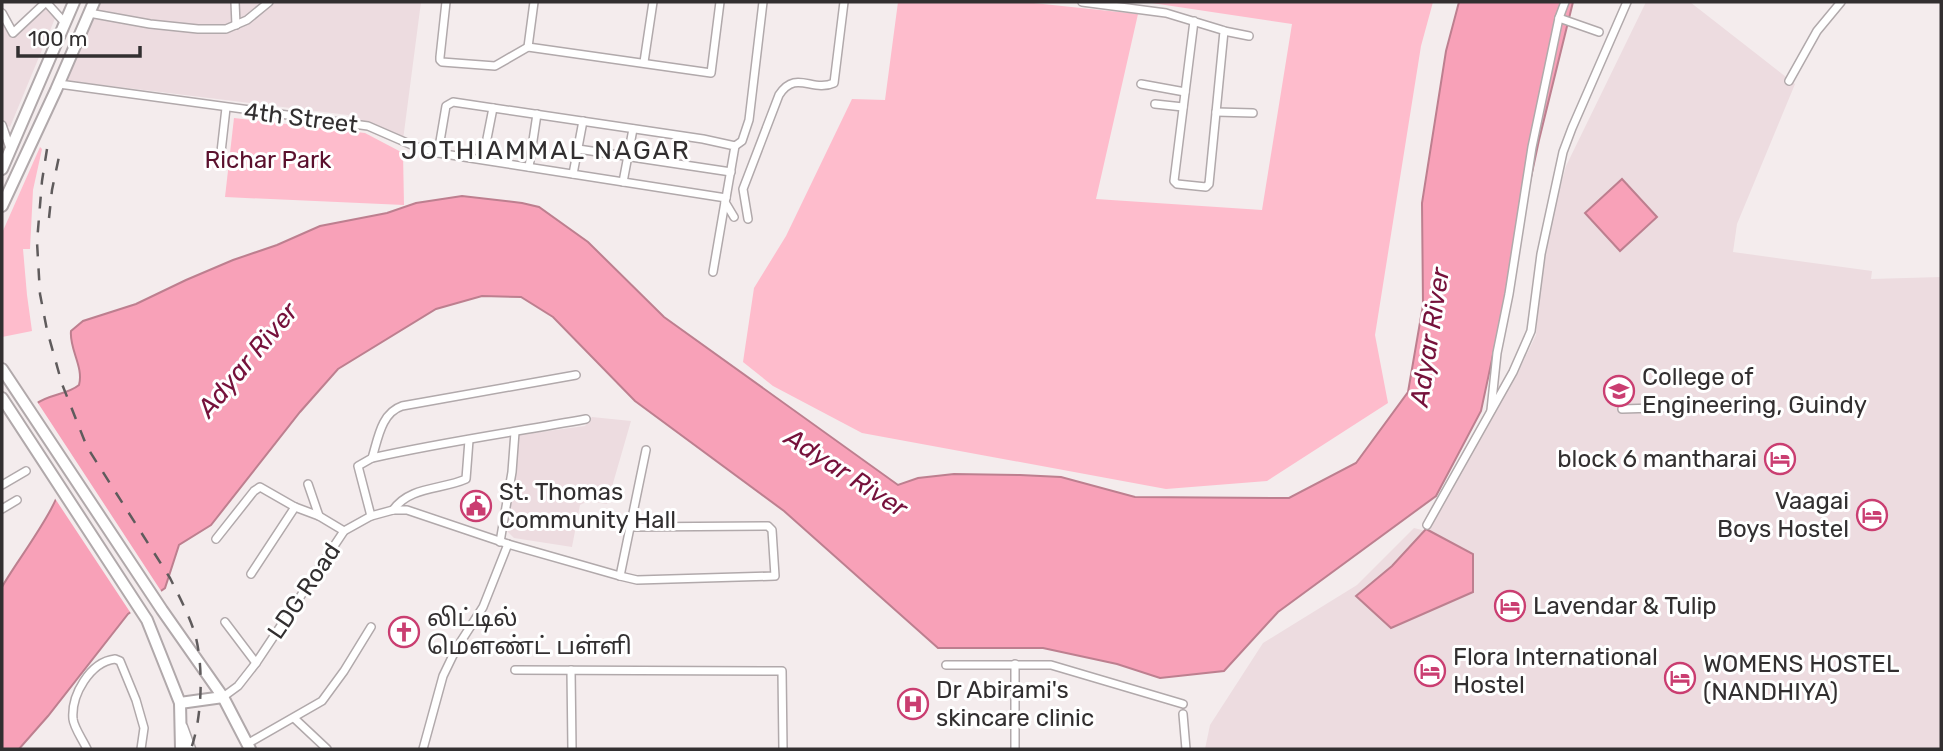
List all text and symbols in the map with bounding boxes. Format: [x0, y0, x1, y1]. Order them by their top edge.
scale bar [18, 14, 140, 58]
text: 100 m [28, 26, 87, 51]
street label: 4th Street [243, 97, 359, 139]
district label: JOTHIAMMAL NAGAR [401, 135, 691, 166]
park label: Richar Park [204, 146, 332, 174]
water label: Adyar River [1403, 264, 1456, 410]
water label: Adyar River [190, 296, 306, 425]
place label: College of Engineering, Guindy [1642, 363, 1867, 419]
school or university icon: College of Engineering, Guindy [1602, 374, 1636, 408]
water label: Adyar River [777, 421, 914, 525]
hotel icon: block 6 mantharai [1763, 442, 1797, 476]
place label: block 6 mantharai [1557, 445, 1757, 473]
place label: St. Thomas Community Hall [499, 478, 676, 534]
place label: Vaagai Boys Hostel [1717, 487, 1849, 543]
public building icon: St. Thomas Community Hall [459, 489, 493, 523]
hotel icon: Vaagai Boys Hostel [1855, 498, 1889, 532]
street label: LDG Road [262, 538, 346, 644]
hotel icon: Lavendar & Tulip [1493, 589, 1527, 623]
place label: Lavendar & Tulip [1533, 592, 1717, 620]
place label: லிட்டில் மௌண்ட் பள்ளி [427, 604, 632, 660]
church icon: லிட்டில் மௌண்ட் பள்ளி [387, 615, 421, 649]
place label: Flora International Hostel [1453, 643, 1658, 699]
place label: WOMENS HOSTEL (NANDHIYA) [1703, 650, 1900, 706]
hotel icon: Flora International Hostel [1413, 654, 1447, 688]
hotel icon: WOMENS HOSTEL (NANDHIYA) [1663, 661, 1697, 695]
place label: Dr Abirami's skincare clinic [936, 676, 1094, 732]
hospital icon: Dr Abirami's skincare clinic [896, 687, 930, 721]

